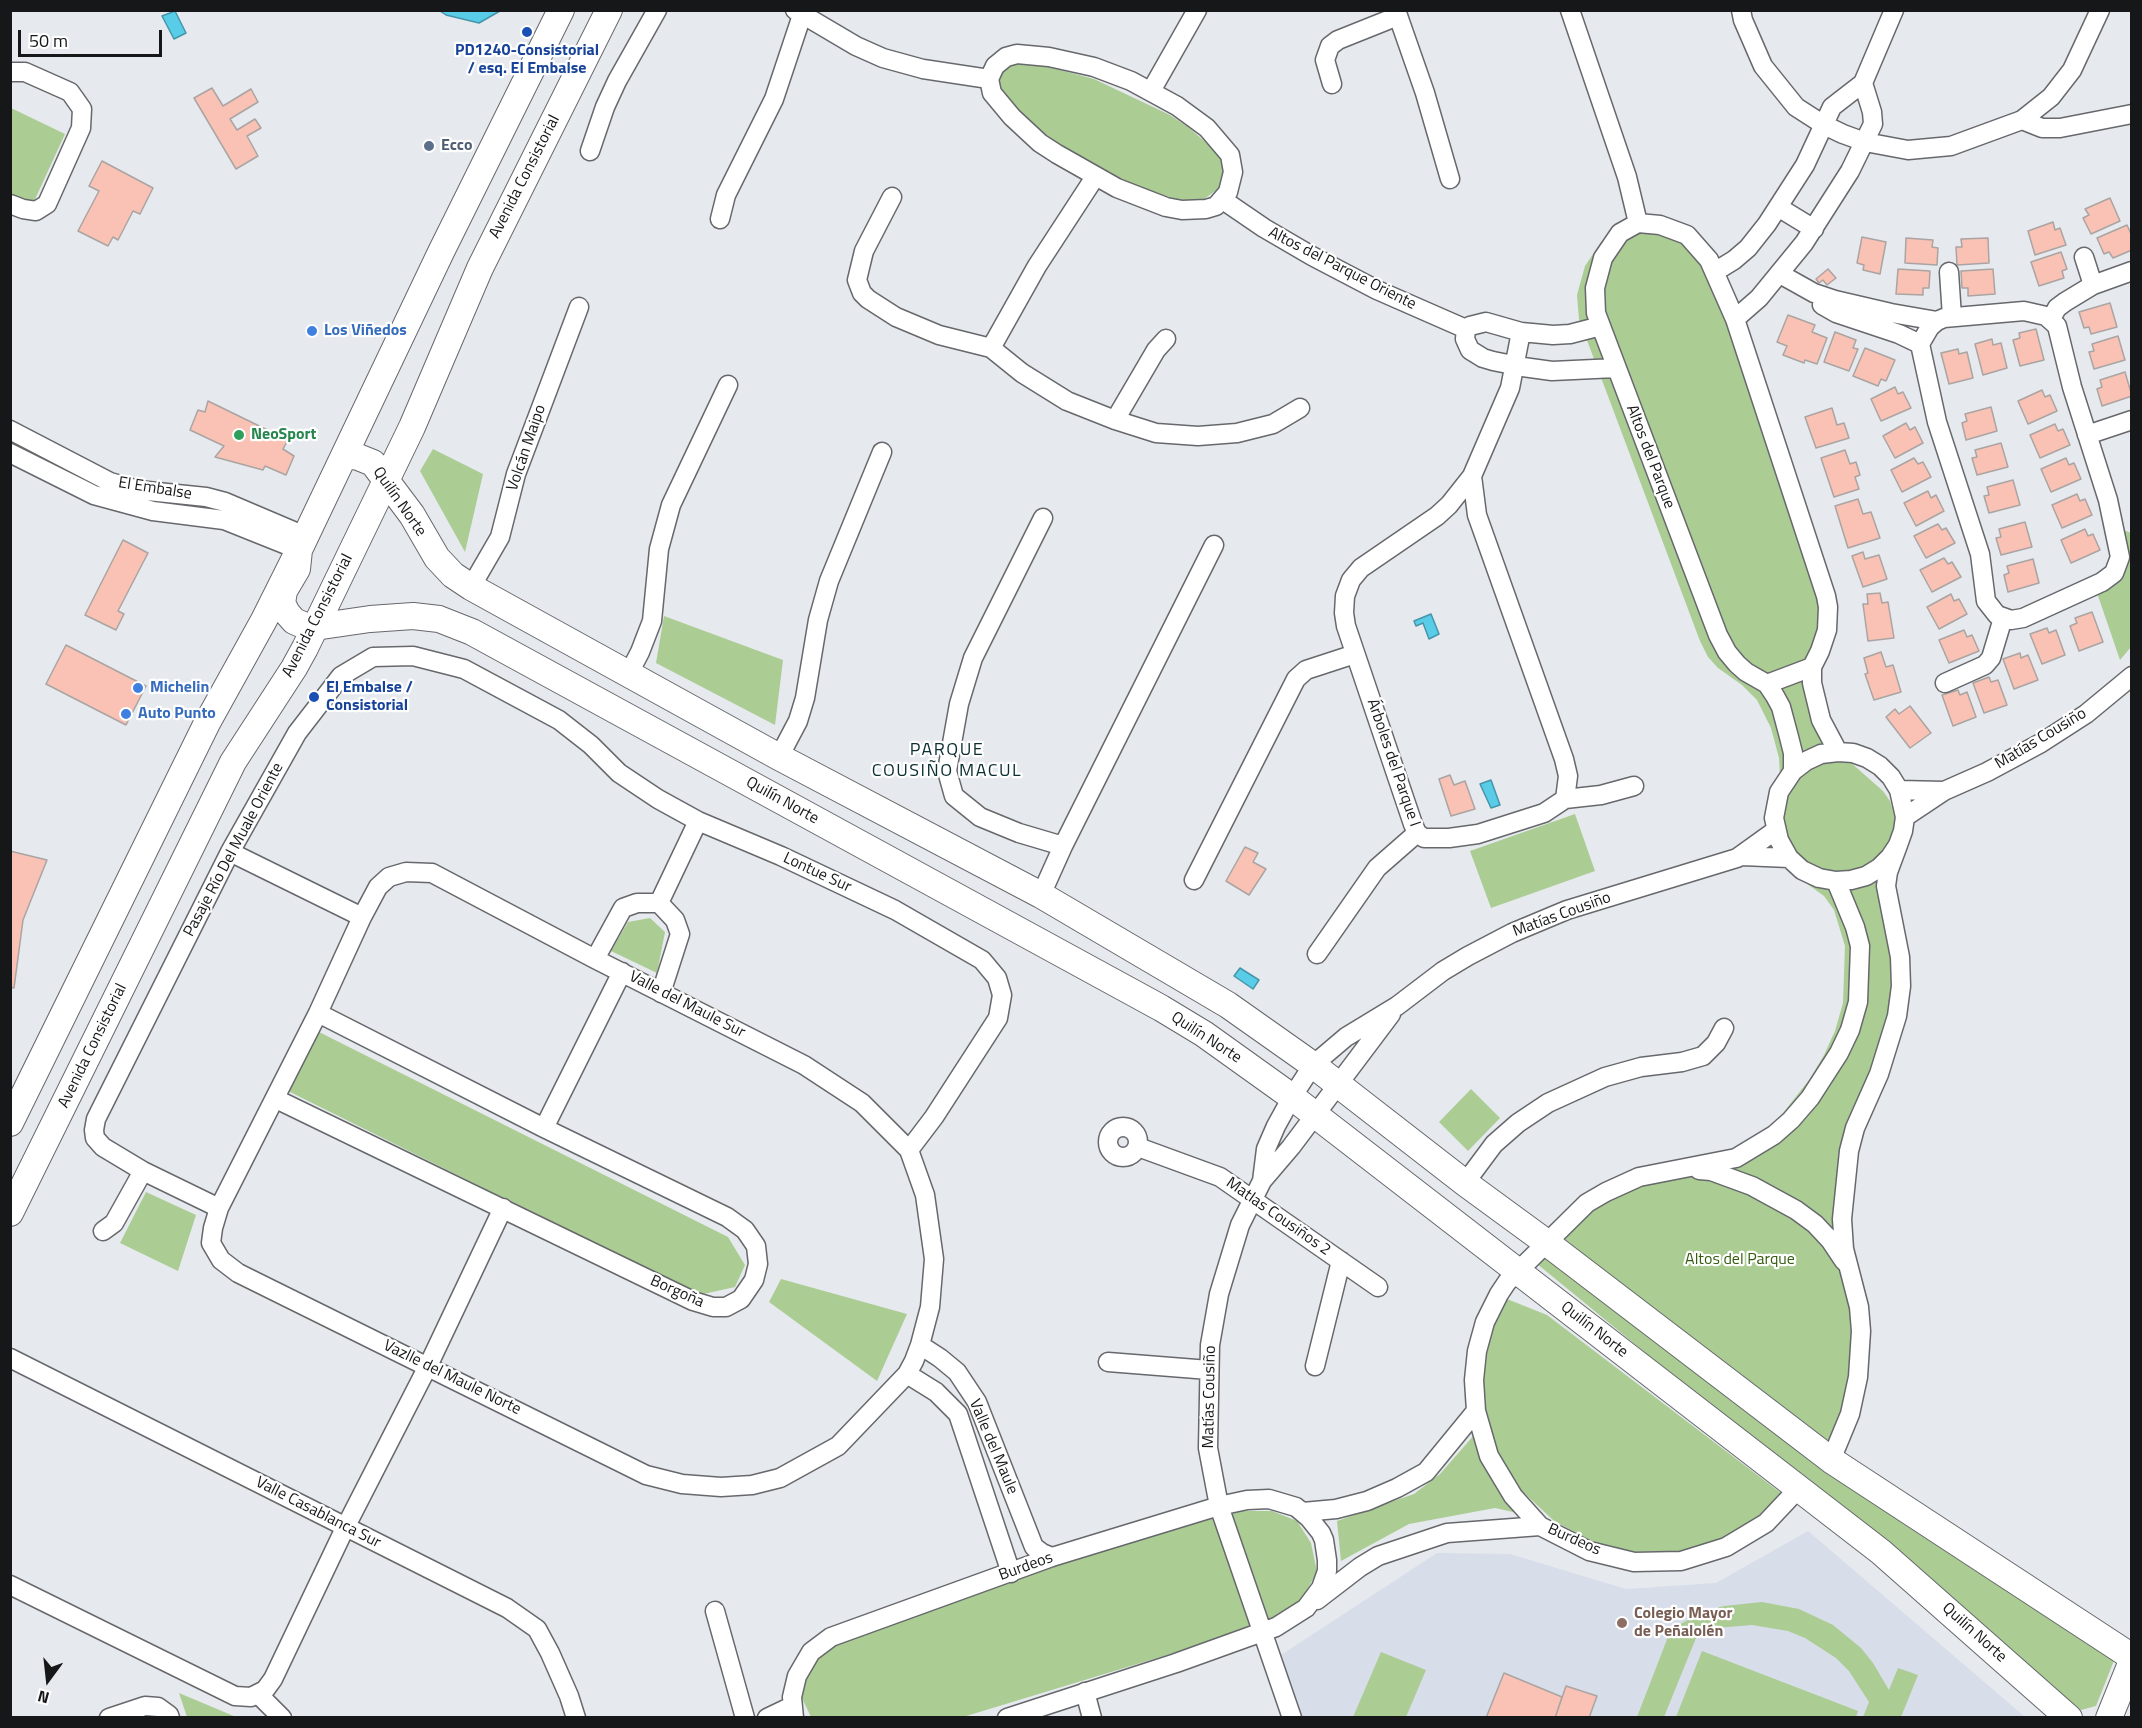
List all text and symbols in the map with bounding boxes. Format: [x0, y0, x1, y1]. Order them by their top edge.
scale bar [21, 18, 165, 56]
marker: PD1240-Consistorial / esq. El Embalse [520, 25, 534, 39]
text: 50 m [29, 27, 68, 54]
place label: PD1240-Consistorial / esq. El Embalse [455, 41, 599, 79]
street label: Avenida Consistorial [486, 112, 564, 242]
place label: Ecco [441, 136, 472, 156]
marker: Ecco [422, 139, 436, 153]
street label: Altos del Parque Oriente [1265, 223, 1419, 315]
place label: Los Viñedos [324, 321, 407, 341]
marker: Los Viñedos [305, 324, 319, 338]
street label: Volcán Maipo [503, 402, 551, 494]
street label: Altos del Parque [1621, 402, 1679, 512]
place label: NeoSport [251, 425, 316, 445]
marker: NeoSport [232, 428, 246, 442]
street label: Quilín Norte [368, 464, 430, 540]
street label: El Embalse [117, 474, 193, 504]
street label: Avenida Consistorial [279, 551, 357, 681]
place label: Michelin [150, 678, 209, 698]
place label: El Embalse / Consistorial [326, 678, 413, 716]
marker: Michelin [131, 681, 145, 695]
marker: El Embalse / Consistorial [307, 690, 321, 704]
street label: Árboles del Parque I [1362, 697, 1424, 829]
place label: Auto Punto [138, 704, 216, 724]
street label: Matías Cousiño [1992, 704, 2090, 774]
marker: Auto Punto [119, 707, 133, 721]
district label: PARQUE COUSIÑO MACUL [872, 740, 1022, 783]
street label: Pasaje Río Del Muale Oriente [180, 760, 288, 940]
street label: Quilín Norte [742, 773, 822, 829]
street label: Lontue Sur [780, 849, 854, 897]
street label: Matías Cousiño [1510, 888, 1614, 942]
street label: Valle del Maule Sur [626, 967, 748, 1043]
street label: Avenida Consistorial [55, 981, 131, 1111]
street label: Quilín Norte [1167, 1008, 1245, 1068]
street label: MatIas Cousiños 2 [1222, 1174, 1334, 1260]
park label: Altos del Parque [1685, 1250, 1795, 1270]
street label: Borgoña [647, 1272, 707, 1312]
street label: Quilín Norte [1556, 1298, 1632, 1362]
street label: Vazlle del Maule Norte [380, 1336, 524, 1420]
street label: Matías Cousiño [1200, 1345, 1220, 1449]
street label: Valle del Maule [964, 1397, 1022, 1497]
street label: Valle Casablanca Sur [252, 1473, 384, 1553]
street label: Burdeos [1544, 1520, 1604, 1560]
street label: Burdeos [996, 1548, 1056, 1586]
street label: Quilín Norte [1938, 1599, 2010, 1667]
place label: Colegio Mayor de Peñalolén [1634, 1604, 1732, 1642]
marker: Colegio Mayor de Peñalolén [1615, 1616, 1629, 1630]
north arrow [18, 1650, 78, 1710]
text: N [35, 1684, 52, 1710]

